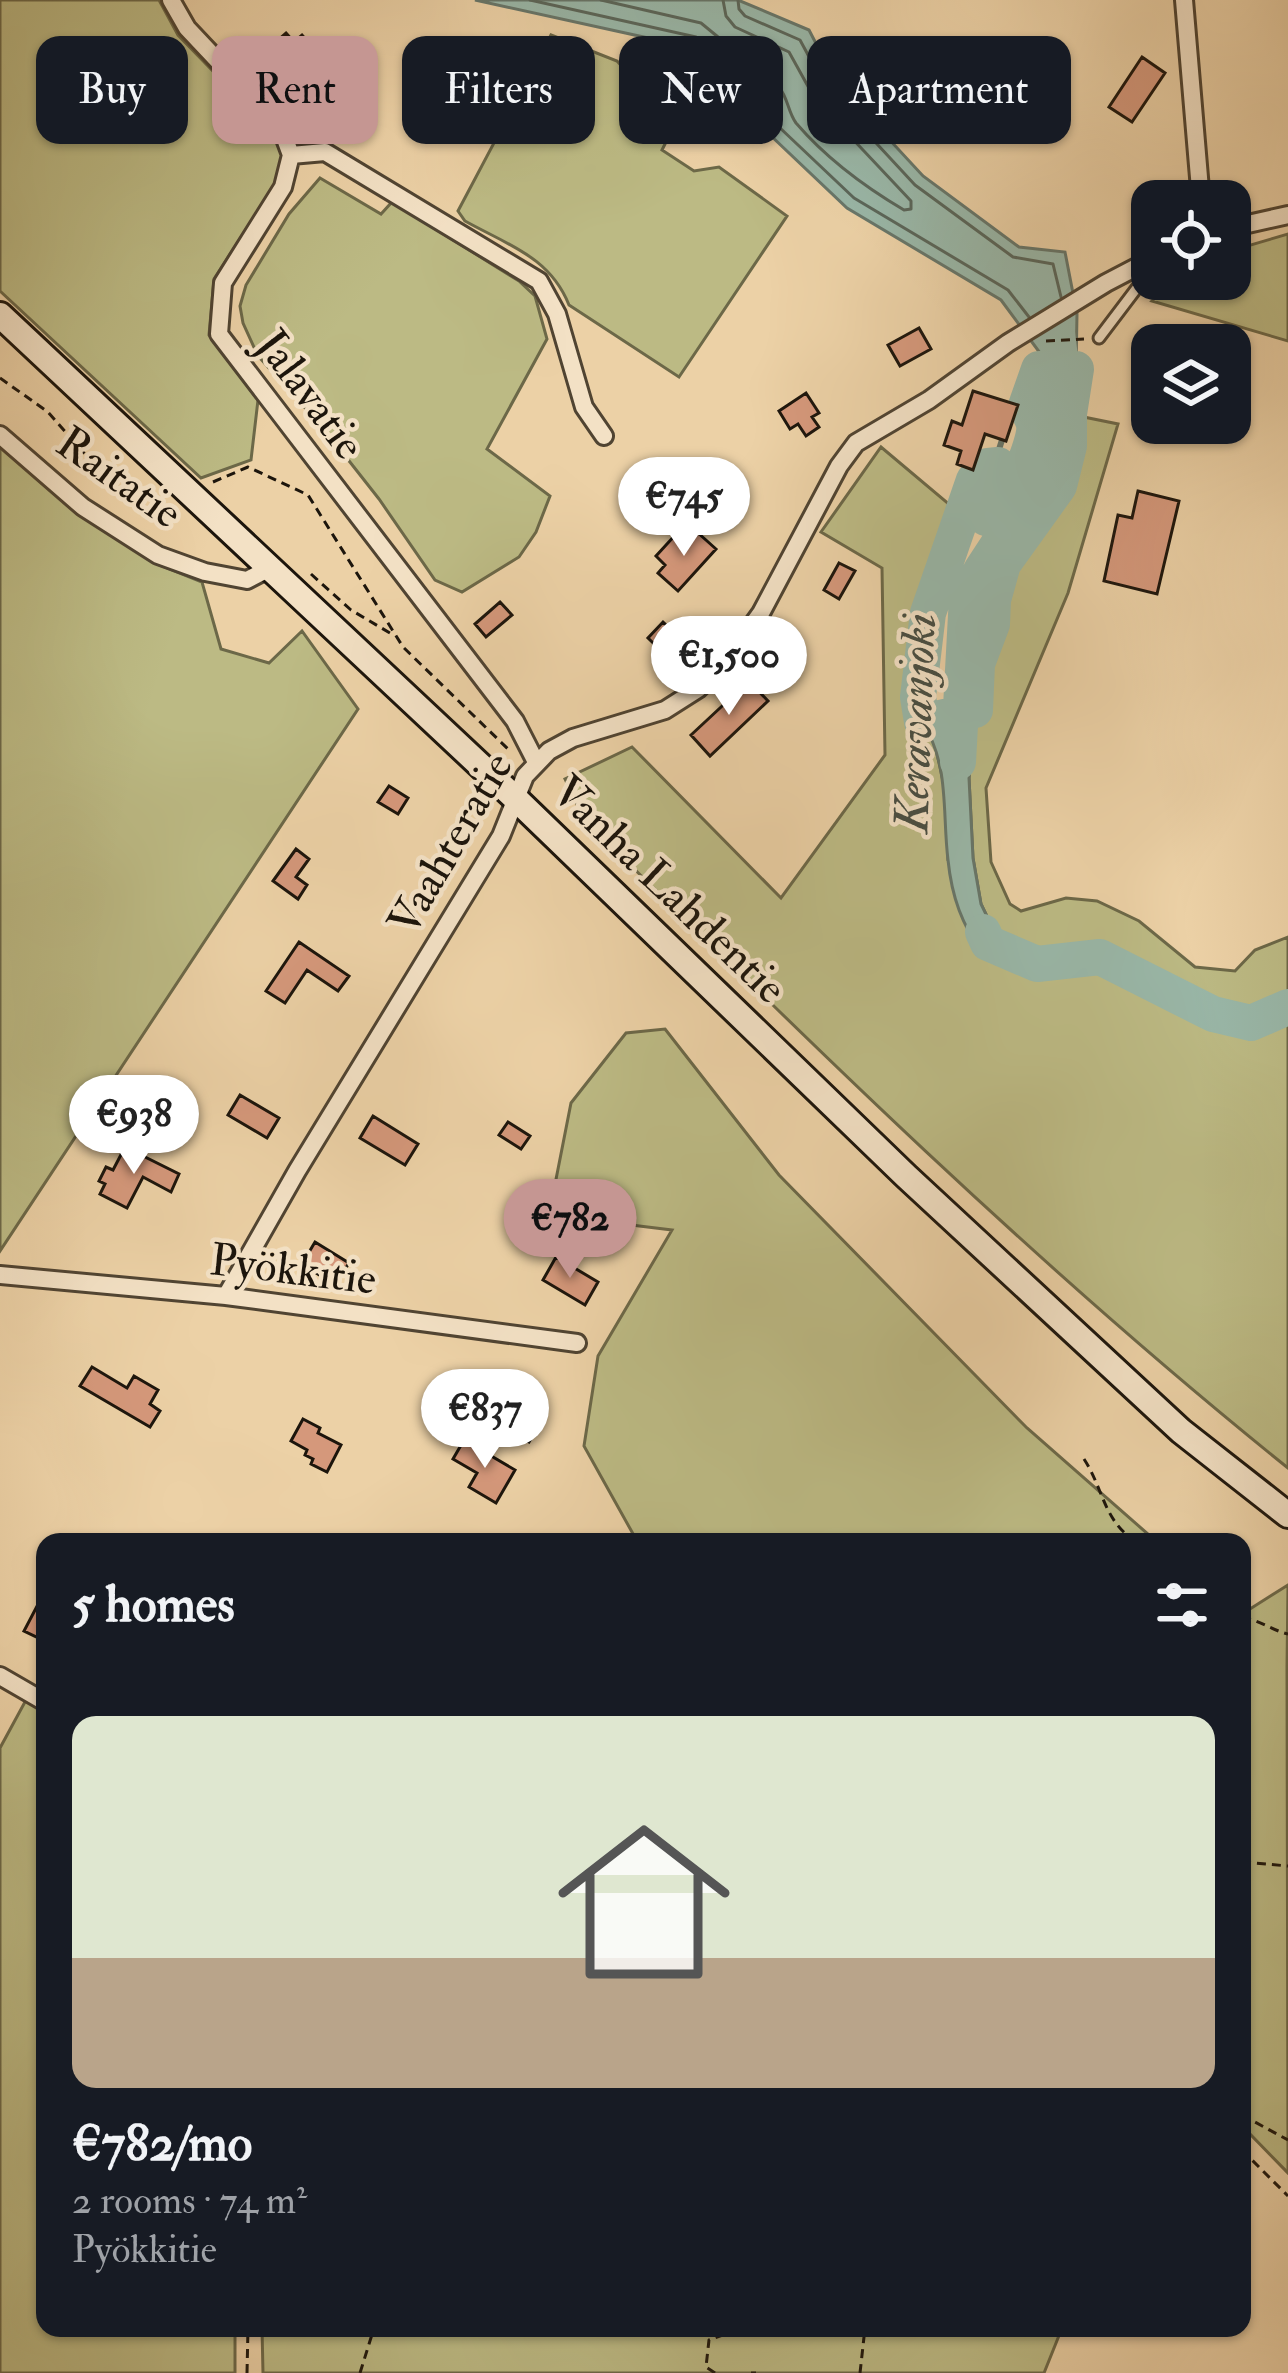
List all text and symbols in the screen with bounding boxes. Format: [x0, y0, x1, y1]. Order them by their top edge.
chip: Buy [36, 36, 188, 144]
chip: Rent [212, 36, 378, 144]
chip: Filters [402, 36, 595, 144]
chip: New [619, 36, 783, 144]
chip: Apartment [807, 36, 1071, 144]
map controls [1131, 180, 1251, 444]
button: locate [1131, 180, 1251, 300]
street label: Jalavatie [242, 317, 377, 471]
button: layers [1131, 324, 1251, 444]
street label: Raitatie [45, 415, 193, 541]
pin: €745 [613, 457, 755, 559]
text: €745 [645, 471, 723, 520]
water label: Keravanjoki [882, 612, 950, 836]
pin: €1,500 [631, 616, 827, 718]
text: €1,500 [678, 630, 780, 679]
street label: Vaahteratie [376, 742, 526, 946]
street label: Vanha Lahdentie [540, 764, 798, 1016]
pin: €938 [63, 1075, 205, 1177]
text: €938 [96, 1089, 172, 1138]
pin: €782 [499, 1179, 641, 1281]
text: €782 [531, 1193, 609, 1242]
street label: Pyökkitie [207, 1232, 379, 1308]
pin: €837 [414, 1369, 556, 1471]
text: €837 [448, 1383, 522, 1432]
icon: filters [1149, 1572, 1215, 1638]
text: 5 homes [72, 1573, 235, 1637]
icon: home [536, 1794, 752, 2010]
text: €782/mo [72, 2112, 252, 2176]
text: 2 rooms · 74 m² [72, 2176, 307, 2225]
text: Pyökkitie [72, 2225, 217, 2274]

